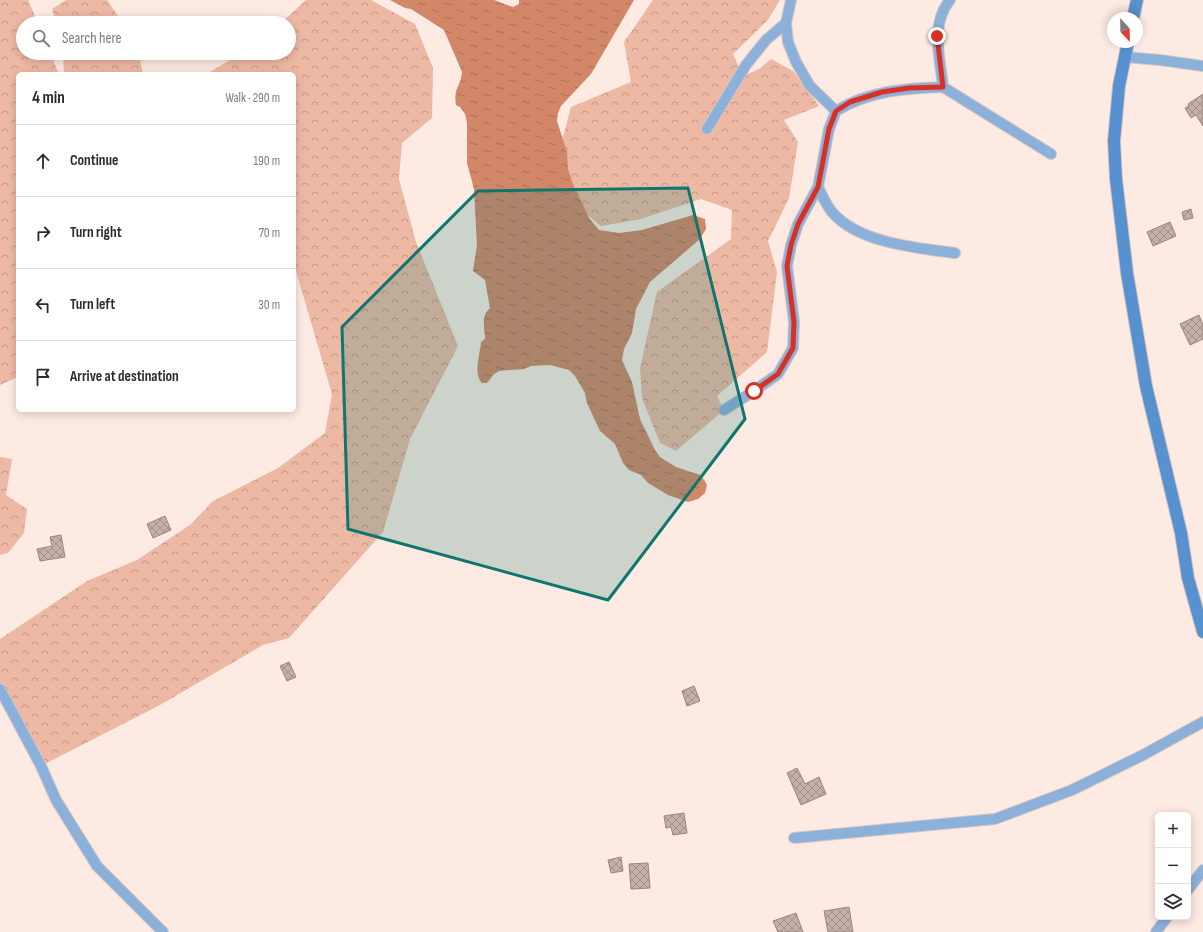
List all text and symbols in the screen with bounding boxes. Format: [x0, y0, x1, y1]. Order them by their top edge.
north arrow [1107, 12, 1143, 48]
search box [16, 16, 296, 60]
icon: search [30, 27, 52, 49]
route end [928, 27, 946, 45]
text: Search here [62, 29, 122, 48]
text: 4 min [32, 88, 65, 108]
text: Walk · 290 m [225, 90, 280, 106]
icon: ahead [32, 150, 54, 172]
text: Continue [70, 151, 119, 170]
text: 190 m [253, 153, 280, 169]
icon: right [32, 222, 54, 244]
text: Turn right [70, 223, 122, 242]
text: 70 m [259, 225, 280, 241]
icon: left [32, 294, 54, 316]
text: Turn left [70, 295, 115, 314]
text: 30 m [258, 297, 280, 313]
icon: arrive [32, 366, 54, 388]
text: Arrive at destination [70, 367, 179, 386]
route start [745, 382, 763, 400]
map controls [1155, 812, 1191, 920]
button: + [1155, 812, 1191, 848]
button: − [1155, 848, 1191, 884]
button: layers [1155, 884, 1191, 920]

